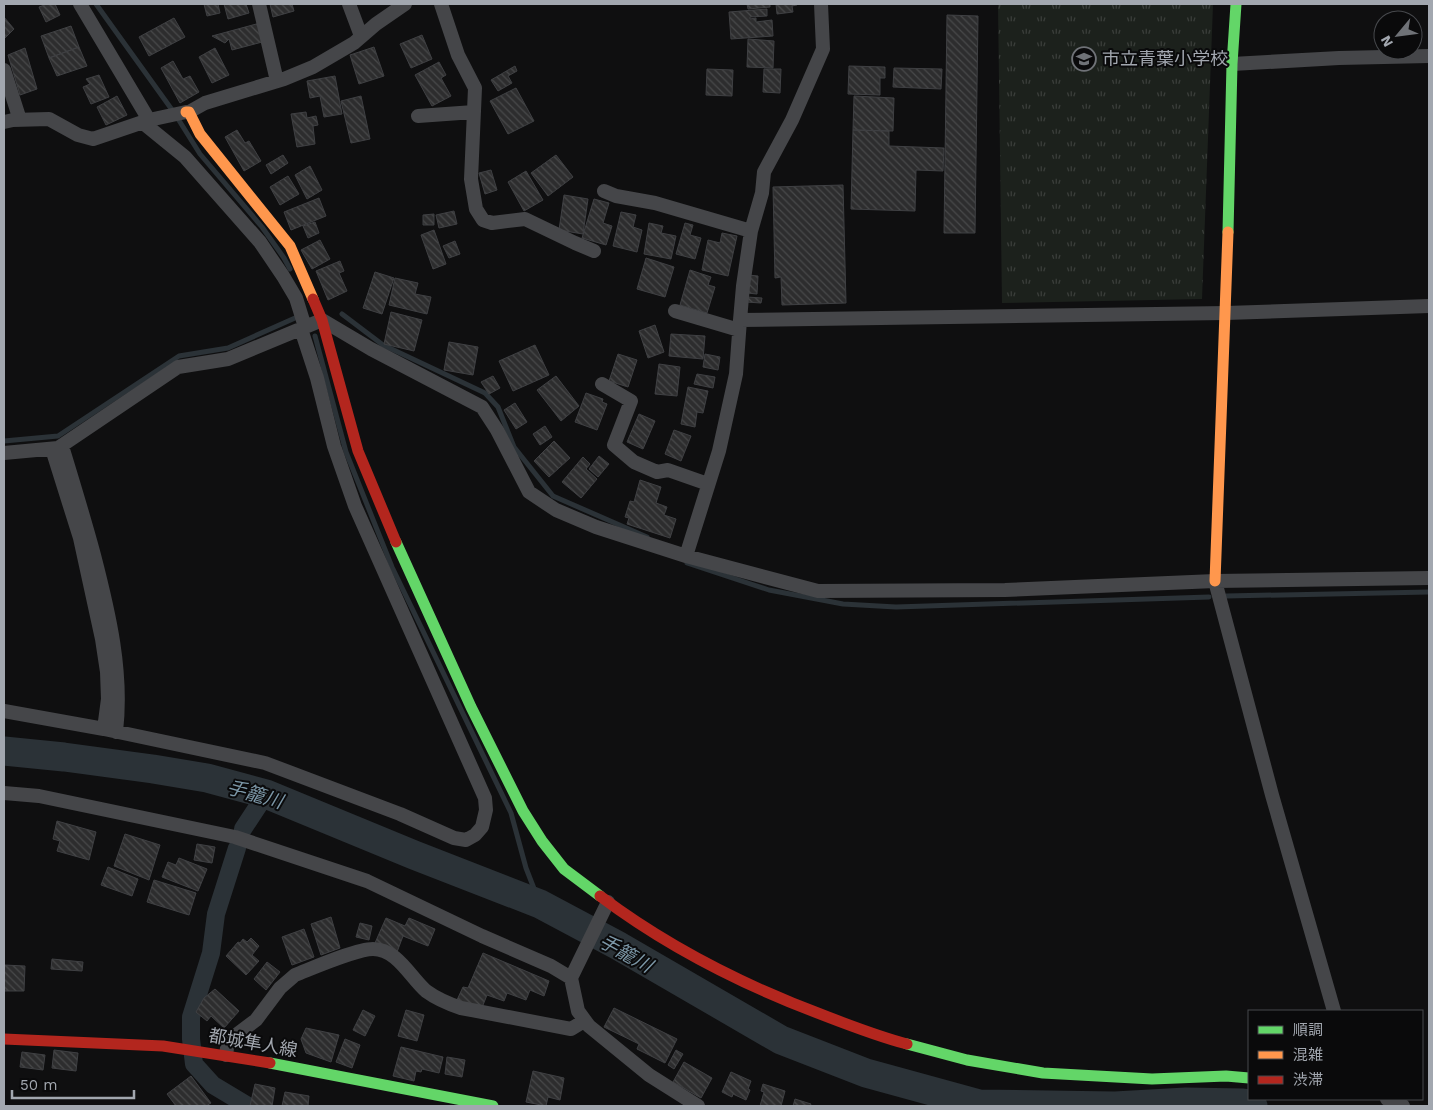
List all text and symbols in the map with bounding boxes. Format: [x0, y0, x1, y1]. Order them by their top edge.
north arrow [1373, 10, 1423, 60]
text: N [1377, 33, 1396, 50]
school or university icon: 市立青葉小学校 [1071, 46, 1097, 72]
place label: 市立青葉小学校 [1102, 48, 1228, 69]
water label: 手籠川 [224, 776, 287, 814]
water label: 手籠川 [595, 930, 658, 978]
legend [1248, 1010, 1423, 1100]
text: 順調 [1293, 1021, 1323, 1039]
street label: 都城隼人線 [207, 1024, 299, 1061]
text: 混雑 [1293, 1046, 1323, 1064]
scale bar [12, 1068, 135, 1100]
text: 渋滞 [1293, 1071, 1323, 1089]
text: 50 m [20, 1076, 57, 1094]

